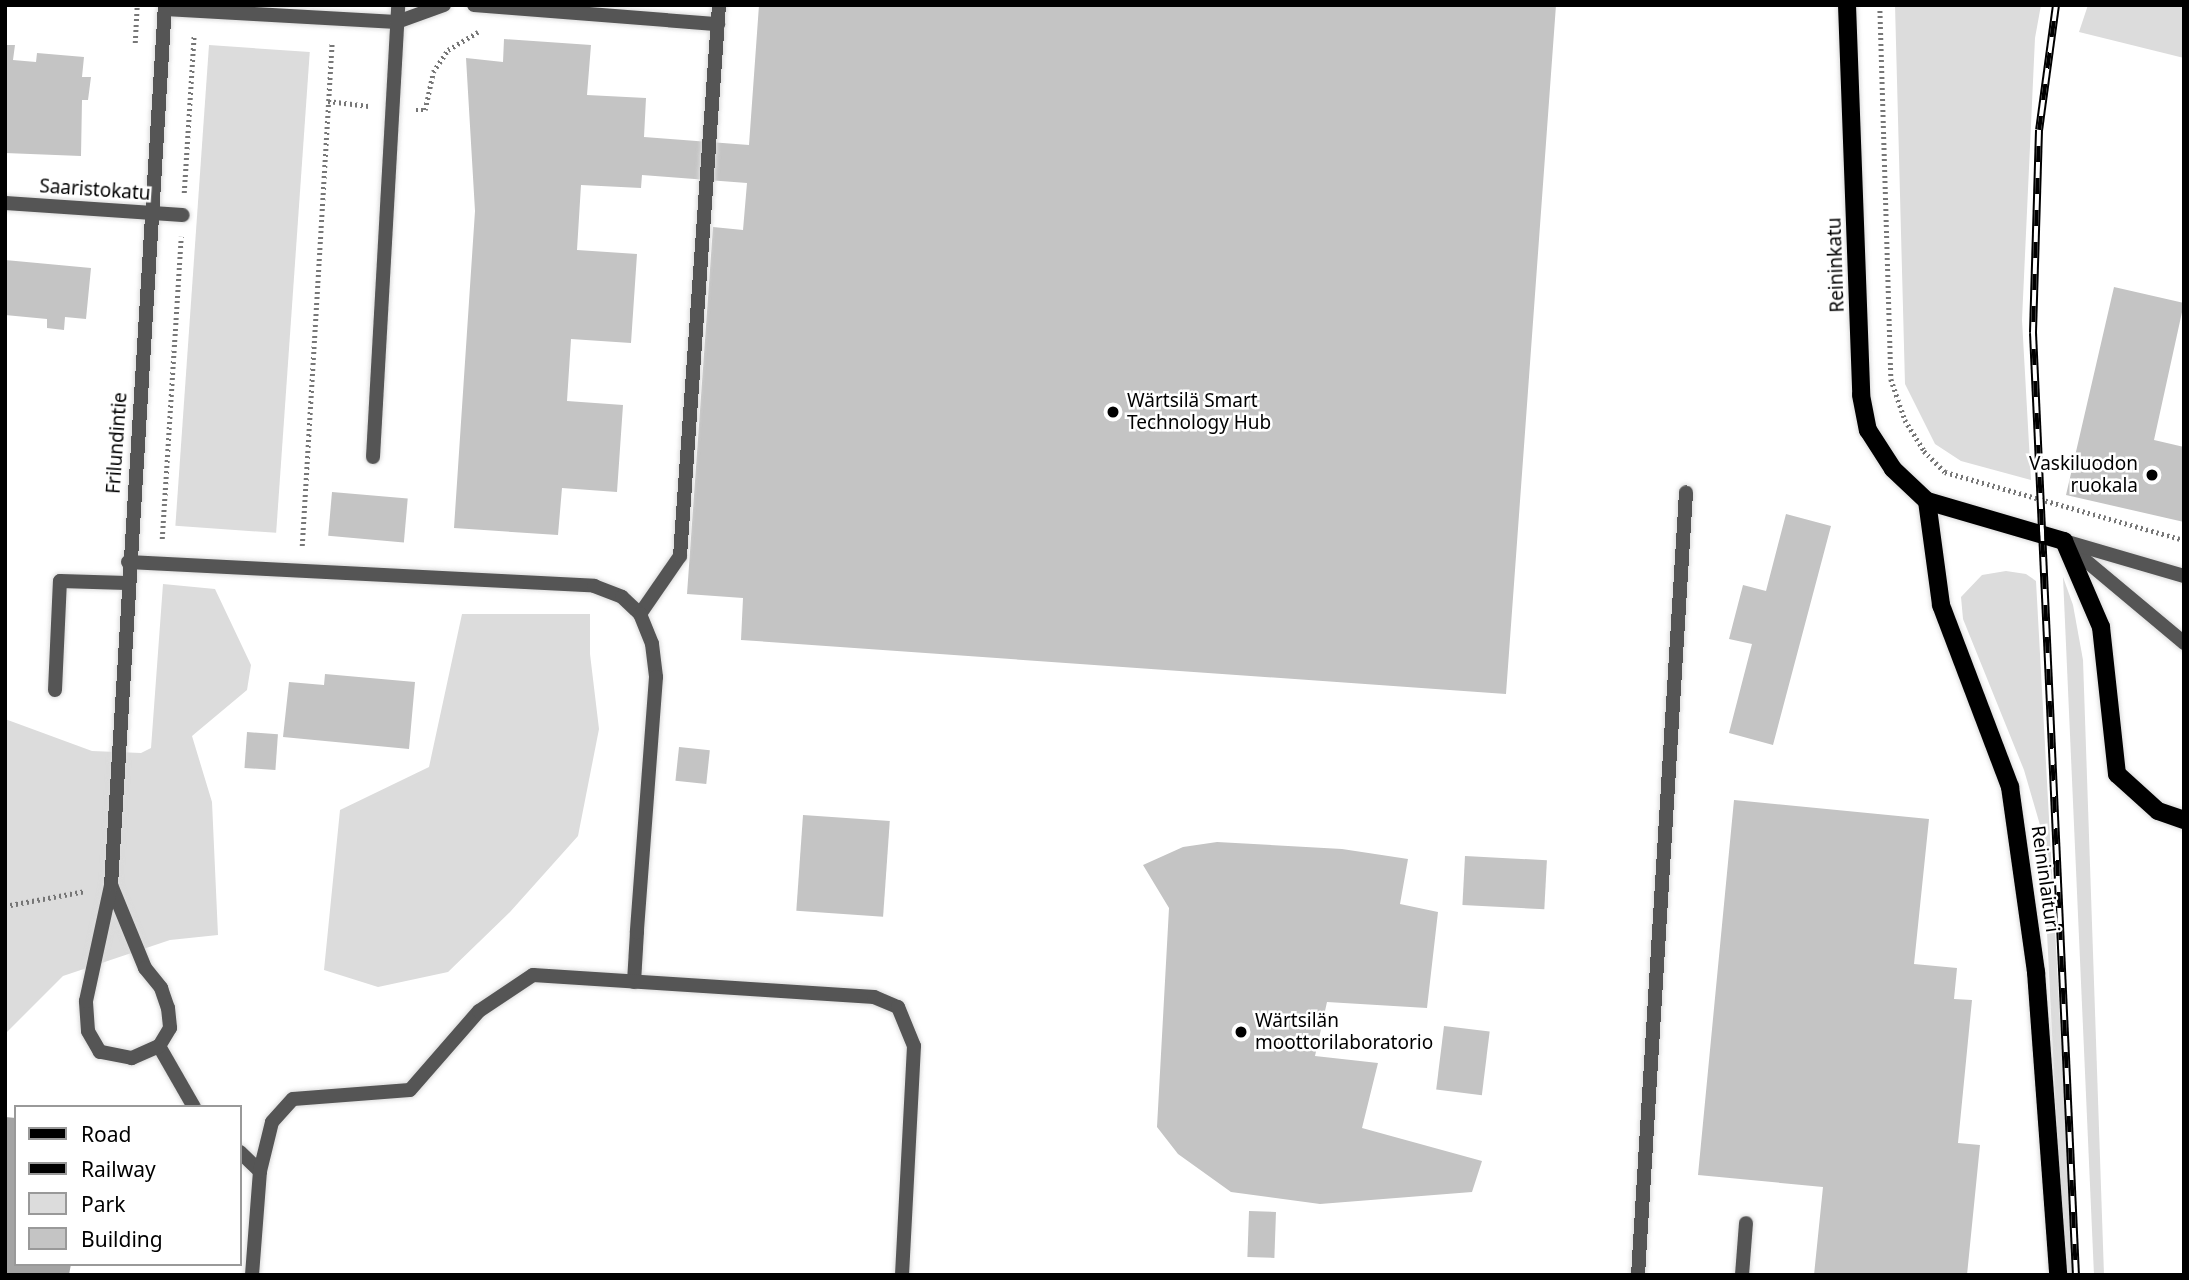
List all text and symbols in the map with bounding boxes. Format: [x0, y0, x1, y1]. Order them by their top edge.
street label: Saaristokatu [39, 175, 151, 205]
street label: Reininkatu [1823, 217, 1849, 313]
place label: Wärtsilä Smart Technology Hub [1127, 390, 1271, 434]
street label: Frilundintie [102, 391, 132, 495]
marker: Wärtsilä Smart Technology Hub [1105, 404, 1121, 420]
place label: Vaskiluodon ruokala [2029, 453, 2138, 497]
marker: Vaskiluodon ruokala [2144, 467, 2160, 483]
street label: Reininlaituri [2026, 824, 2064, 934]
place label: Wärtsilän moottorilaboratorio [1255, 1010, 1433, 1054]
marker: Wärtsilän moottorilaboratorio [1233, 1024, 1249, 1040]
legend [14, 1105, 242, 1266]
text: Road [81, 1120, 131, 1148]
text: Railway [81, 1155, 156, 1183]
text: Park [81, 1190, 125, 1218]
text: Building [81, 1225, 163, 1253]

